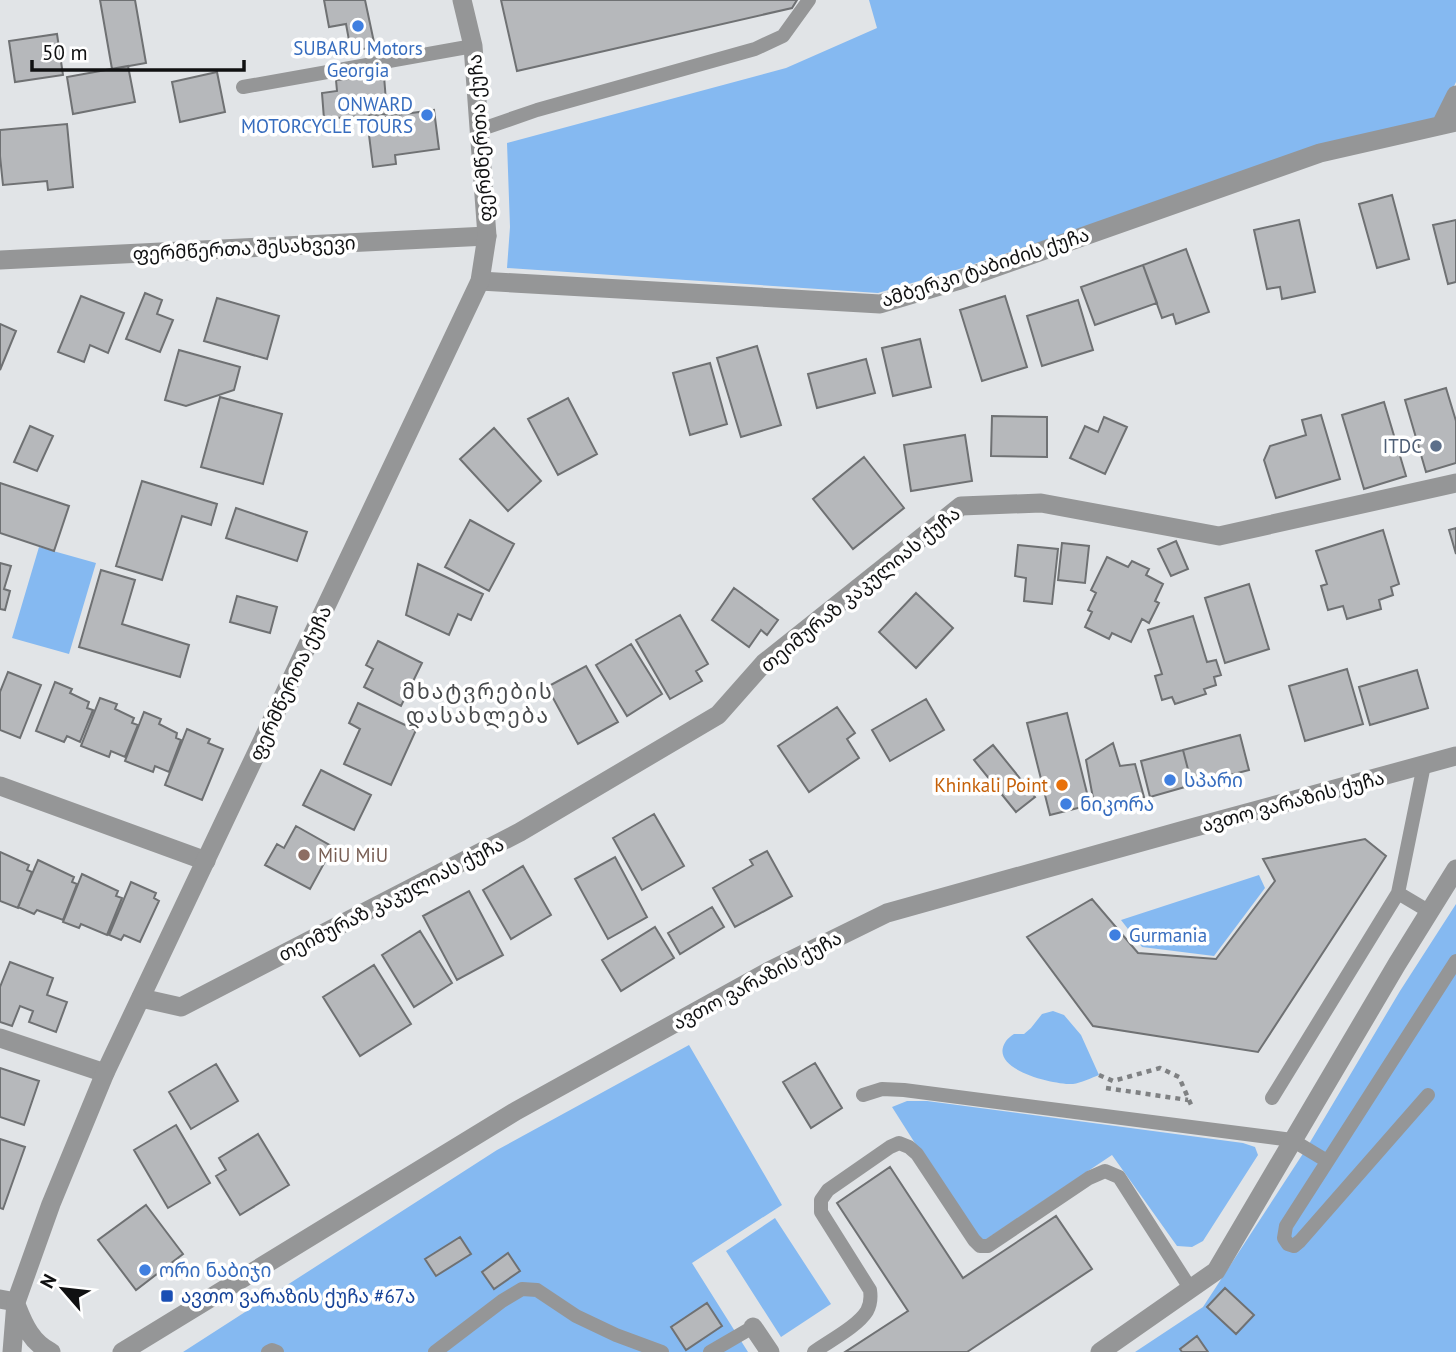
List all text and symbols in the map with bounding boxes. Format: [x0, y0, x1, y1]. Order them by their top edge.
marker: SUBARU Motors Georgia [350, 18, 366, 34]
scale bar [32, 28, 243, 72]
place label: SUBARU Motors Georgia [293, 36, 423, 82]
text: 50 m [42, 39, 88, 66]
street label: ფერმწერთა ქუჩა [462, 53, 498, 223]
place label: ONWARD MOTORCYCLE TOURS [241, 92, 413, 138]
marker: ONWARD MOTORCYCLE TOURS [419, 107, 435, 123]
street label: ამბერკი ტაბიძის ქუჩა [878, 222, 1092, 312]
street label: ფერმწერთა შესახვევი [132, 230, 356, 266]
place label: ITDC [1383, 434, 1422, 458]
marker: ITDC [1428, 438, 1444, 454]
street label: თეიმურაზ კაკულიას ქუჩა [755, 501, 965, 678]
street label: ფერმწერთა ქუჩა [244, 602, 336, 764]
district label: მხატვრების დასახლება [402, 678, 554, 729]
street label: ავთო ვარაზის ქუჩა [1199, 765, 1387, 837]
place label: სპარი [1184, 768, 1243, 792]
marker: სპარი [1162, 772, 1178, 788]
place label: Khinkali Point [934, 773, 1049, 797]
marker: Khinkali Point [1054, 777, 1070, 793]
place label: ნიკორა [1080, 792, 1154, 816]
marker: ნიკორა [1058, 796, 1074, 812]
street label: თეიმურაზ კაკულიას ქუჩა [274, 832, 508, 967]
place label: MiU MiU [318, 843, 388, 867]
marker: MiU MiU [296, 847, 312, 863]
place label: Gurmania [1129, 923, 1207, 947]
street label: ავთო ვარაზის ქუჩა [668, 925, 846, 1035]
marker: Gurmania [1107, 927, 1123, 943]
north arrow [28, 1254, 98, 1324]
place label: ორი ნაბიჯი [159, 1258, 271, 1282]
marker: ორი ნაბიჯი [137, 1262, 153, 1278]
text: N [34, 1270, 62, 1292]
place label: ავთო ვარაზის ქუჩა #67ა [181, 1284, 416, 1308]
marker: ავთო ვარაზის ქუჩა #67ა [159, 1288, 175, 1304]

